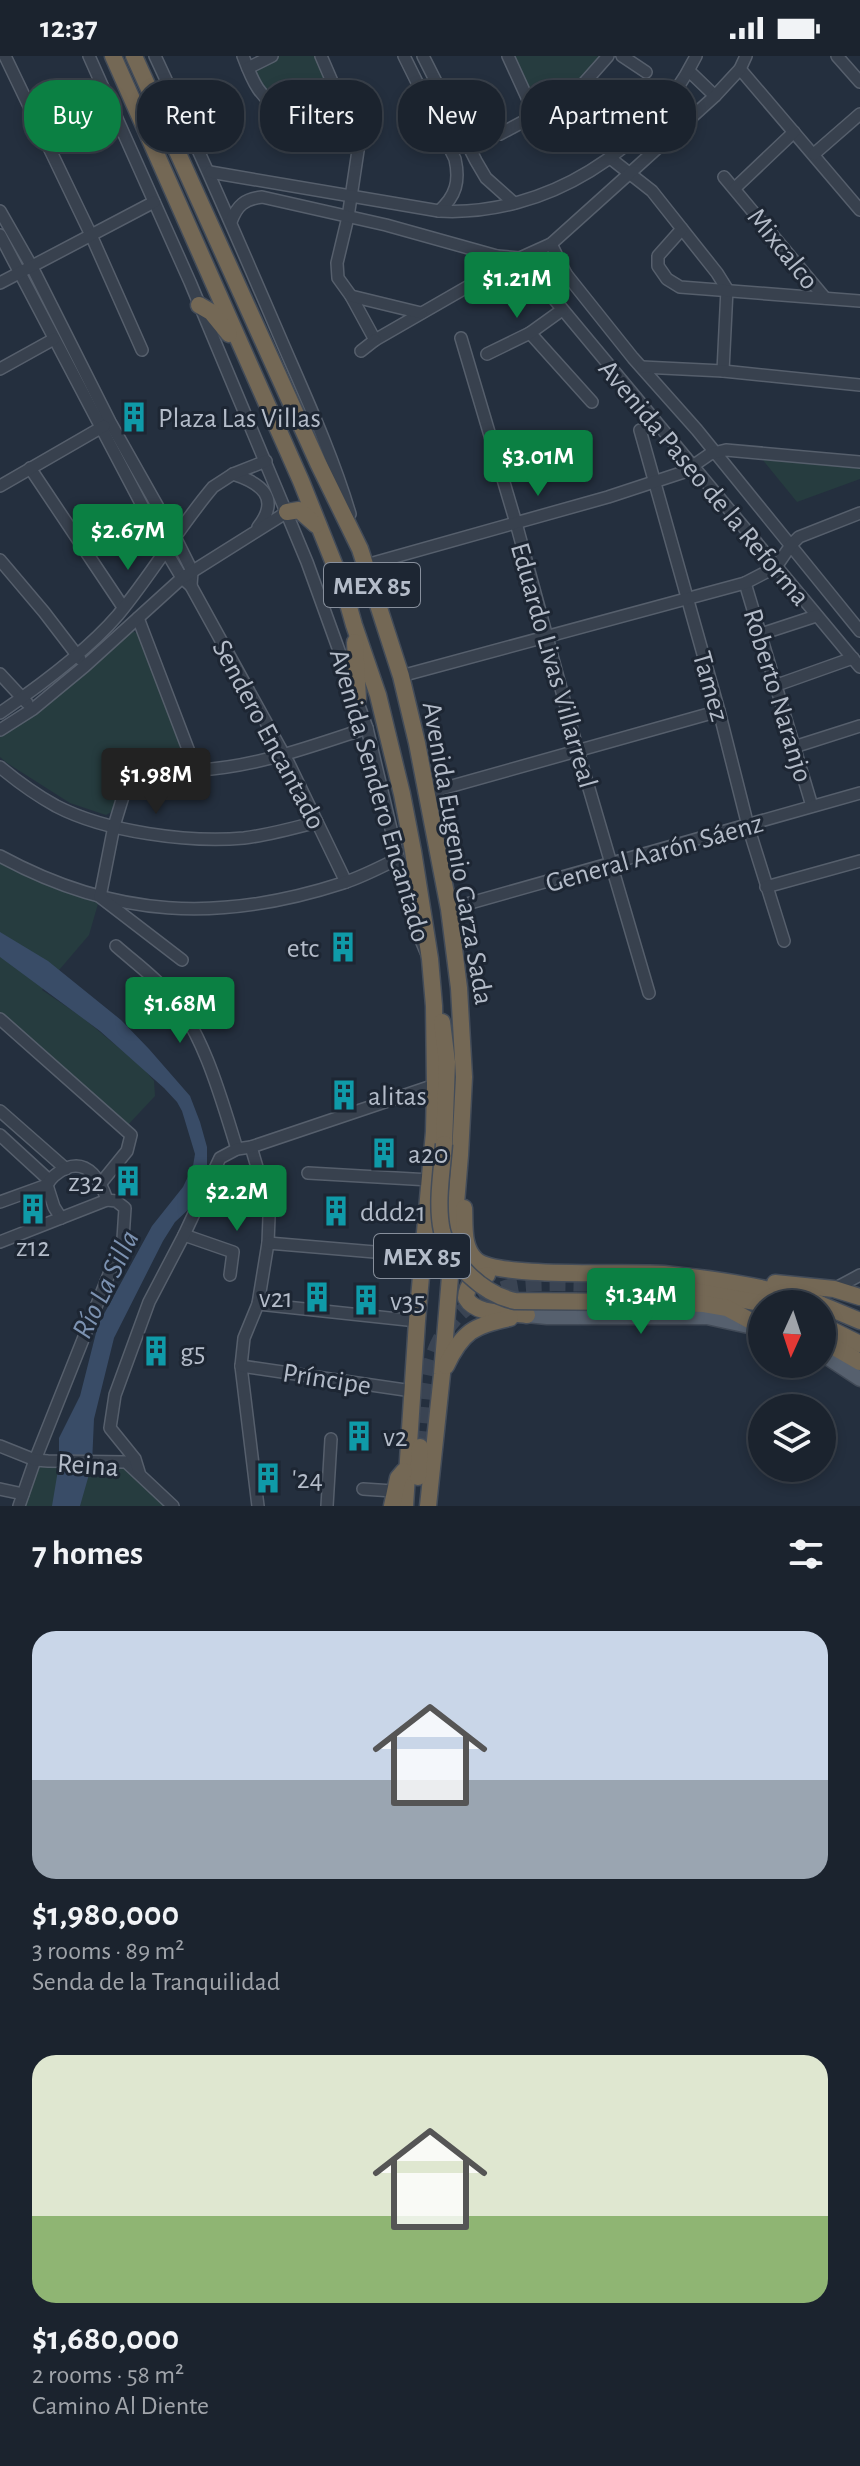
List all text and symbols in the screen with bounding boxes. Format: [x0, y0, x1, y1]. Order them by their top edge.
text: 12:37 [40, 13, 98, 43]
chip: Buy [24, 80, 121, 152]
chip: Rent [137, 80, 244, 152]
chip: Filters [260, 80, 382, 152]
chip: New [398, 80, 505, 152]
chip: Apartment [521, 80, 696, 152]
street label: Mixcalco [742, 203, 823, 295]
pin: $1.21M [452, 252, 582, 320]
text: $1.21M [482, 265, 552, 291]
street label: Avenida Paseo de la Reforma [593, 355, 814, 612]
building icon: Plaza Las Villas [117, 400, 151, 434]
place label: Plaza Las Villas [158, 405, 321, 433]
pin: $3.01M [473, 430, 603, 498]
text: $3.01M [502, 443, 574, 469]
pin: $2.67M [63, 504, 193, 572]
text: $2.67M [91, 517, 165, 543]
street label: Eduardo Livas Villarreal [505, 540, 601, 791]
road number: MEX 85 [324, 563, 420, 607]
street label: Roberto Naranjo [737, 606, 817, 786]
street label: Sendero Encantado [207, 636, 330, 834]
street label: Avenida Sendero Encantado [324, 646, 434, 945]
street label: Tamez [687, 648, 733, 725]
street label: Avenida Eugenio Garza Sada [417, 700, 497, 1007]
pin: $1.98M [91, 748, 221, 816]
text: $1.98M [119, 761, 193, 787]
street label: General Aarón Sáenz [543, 810, 766, 898]
building icon: etc [326, 930, 360, 964]
place label: etc [287, 935, 319, 963]
pin: $1.68M [115, 977, 245, 1045]
text: $1.68M [143, 990, 217, 1016]
building icon: alitas [327, 1078, 361, 1112]
place label: alitas [368, 1083, 427, 1111]
building icon: a20 [367, 1136, 401, 1170]
place label: a20 [408, 1141, 448, 1169]
building icon: z32 [111, 1164, 145, 1198]
pin: $2.2M [181, 1165, 293, 1233]
place label: z32 [68, 1169, 104, 1197]
text: $2.2M [206, 1178, 268, 1204]
building icon: z12 [16, 1192, 50, 1226]
building icon: ddd21 [319, 1194, 353, 1228]
place label: ddd21 [360, 1199, 426, 1227]
water label: Río La Silla [67, 1226, 145, 1343]
place label: z12 [16, 1234, 50, 1262]
road number: MEX 85 [374, 1234, 470, 1278]
pin: $1.34M [576, 1268, 706, 1336]
building icon: v21 [300, 1280, 334, 1314]
text: $1.34M [605, 1281, 677, 1307]
building icon: v35 [349, 1283, 383, 1317]
place label: v21 [259, 1285, 293, 1313]
place label: v35 [390, 1288, 425, 1316]
north arrow [748, 1290, 836, 1378]
map controls [748, 1290, 836, 1482]
building icon: g5 [139, 1334, 173, 1368]
place label: g5 [180, 1339, 205, 1367]
street label: Príncipe [280, 1359, 373, 1401]
button: layers [748, 1394, 836, 1482]
building icon: v2 [342, 1419, 376, 1453]
place label: v2 [383, 1424, 408, 1452]
street label: Reina [56, 1450, 120, 1482]
building icon: '24 [251, 1461, 285, 1495]
place label: '24 [292, 1466, 323, 1494]
icon: filters [784, 1532, 828, 1576]
text: 7 homes [32, 1537, 143, 1571]
icon: home [358, 1683, 502, 1827]
text: $1,980,000 [32, 1898, 179, 1932]
text: 3 rooms · 89 m² [32, 1938, 184, 1964]
text: Senda de la Tranquilidad [32, 1969, 280, 1995]
icon: home [358, 2107, 502, 2251]
text: $1,680,000 [32, 2322, 179, 2356]
text: 2 rooms · 58 m² [32, 2362, 184, 2388]
text: Camino Al Diente [32, 2393, 209, 2419]

